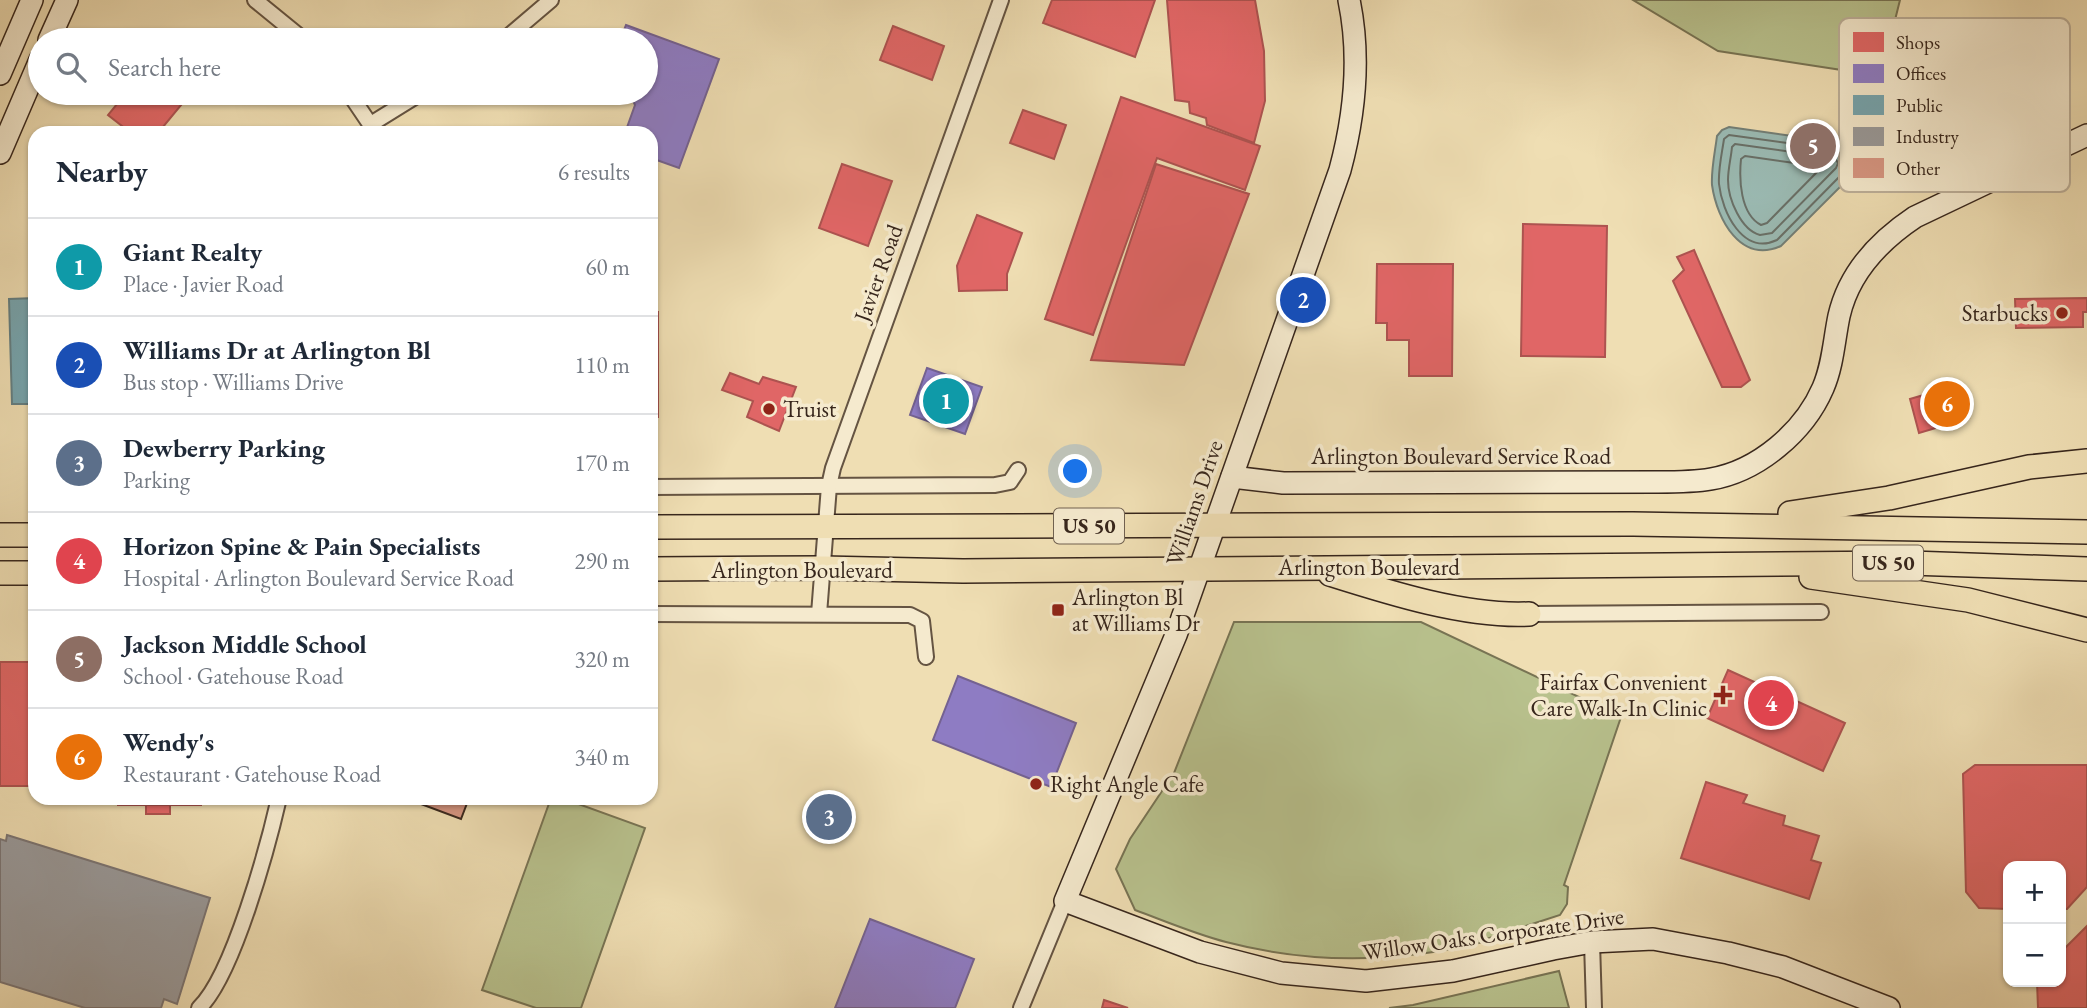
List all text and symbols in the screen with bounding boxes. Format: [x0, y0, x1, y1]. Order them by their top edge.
legend [1839, 18, 2070, 192]
search box [28, 28, 658, 105]
text: Shops [1896, 30, 1940, 55]
icon: search [52, 48, 90, 86]
text: Search here [108, 50, 221, 84]
text: Offices [1896, 61, 1946, 86]
text: Public [1896, 93, 1943, 118]
pin: 5 [1790, 120, 1836, 172]
text: Industry [1896, 124, 1960, 149]
text: Nearby [56, 152, 148, 191]
text: Other [1896, 156, 1941, 181]
text: 6 results [558, 157, 630, 187]
street label: Javier Road [846, 220, 910, 328]
text: Giant Realty [123, 235, 262, 269]
text: 1 [73, 252, 85, 282]
text: 60 m [585, 252, 630, 282]
text: Place · Javier Road [123, 269, 284, 299]
pin: 2 [1280, 274, 1326, 326]
place label: Starbucks [1962, 298, 2048, 328]
marker: Starbucks [2054, 305, 2070, 321]
text: Williams Dr at Arlington Bl [123, 333, 431, 367]
text: 2 [73, 350, 85, 380]
text: 110 m [574, 350, 630, 380]
text: Bus stop · Williams Drive [123, 367, 344, 397]
pin: 1 [923, 375, 969, 427]
pin: 6 [1924, 378, 1970, 430]
place label: Truist [783, 394, 837, 424]
marker: Truist [761, 401, 777, 417]
text: Dewberry Parking [123, 431, 325, 465]
street label: Williams Drive [1158, 436, 1230, 570]
street label: Arlington Boulevard Service Road [1310, 441, 1611, 471]
text: 3 [73, 448, 85, 478]
text: 170 m [574, 448, 630, 478]
your location [1058, 454, 1092, 488]
text: Parking [123, 465, 190, 495]
road number: US 50 [1054, 508, 1124, 544]
text: Horizon Spine & Pain Specialists [123, 529, 480, 563]
text: 4 [73, 546, 85, 576]
text: 290 m [574, 546, 630, 576]
road number: US 50 [1853, 546, 1923, 580]
street label: Arlington Boulevard [1277, 552, 1460, 582]
street label: Arlington Boulevard [710, 555, 893, 585]
text: Hospital · Arlington Boulevard Service Road [123, 563, 514, 593]
place label: Arlington Bl at Williams Dr [1071, 582, 1200, 638]
marker: Arlington Bl at Williams Dr [1050, 602, 1066, 618]
text: Jackson Middle School [123, 627, 367, 661]
text: 5 [73, 644, 85, 674]
text: 320 m [574, 644, 630, 674]
text: School · Gatehouse Road [123, 661, 343, 691]
place label: Fairfax Convenient Care Walk-In Clinic [1530, 667, 1708, 723]
pin: 4 [1748, 677, 1794, 729]
marker: Fairfax Convenient Care Walk-In Clinic [1713, 685, 1733, 705]
text: Wendy's [123, 725, 214, 759]
text: 6 [73, 742, 85, 772]
text: 340 m [574, 742, 630, 772]
text: Restaurant · Gatehouse Road [123, 759, 381, 789]
place label: Right Angle Cafe [1050, 769, 1204, 799]
marker: Right Angle Cafe [1028, 776, 1044, 792]
pin: 3 [806, 791, 852, 843]
map controls [2003, 861, 2066, 987]
button: + [2003, 861, 2066, 924]
street label: Willow Oaks Corporate Drive [1360, 901, 1626, 967]
button: − [2003, 924, 2066, 987]

